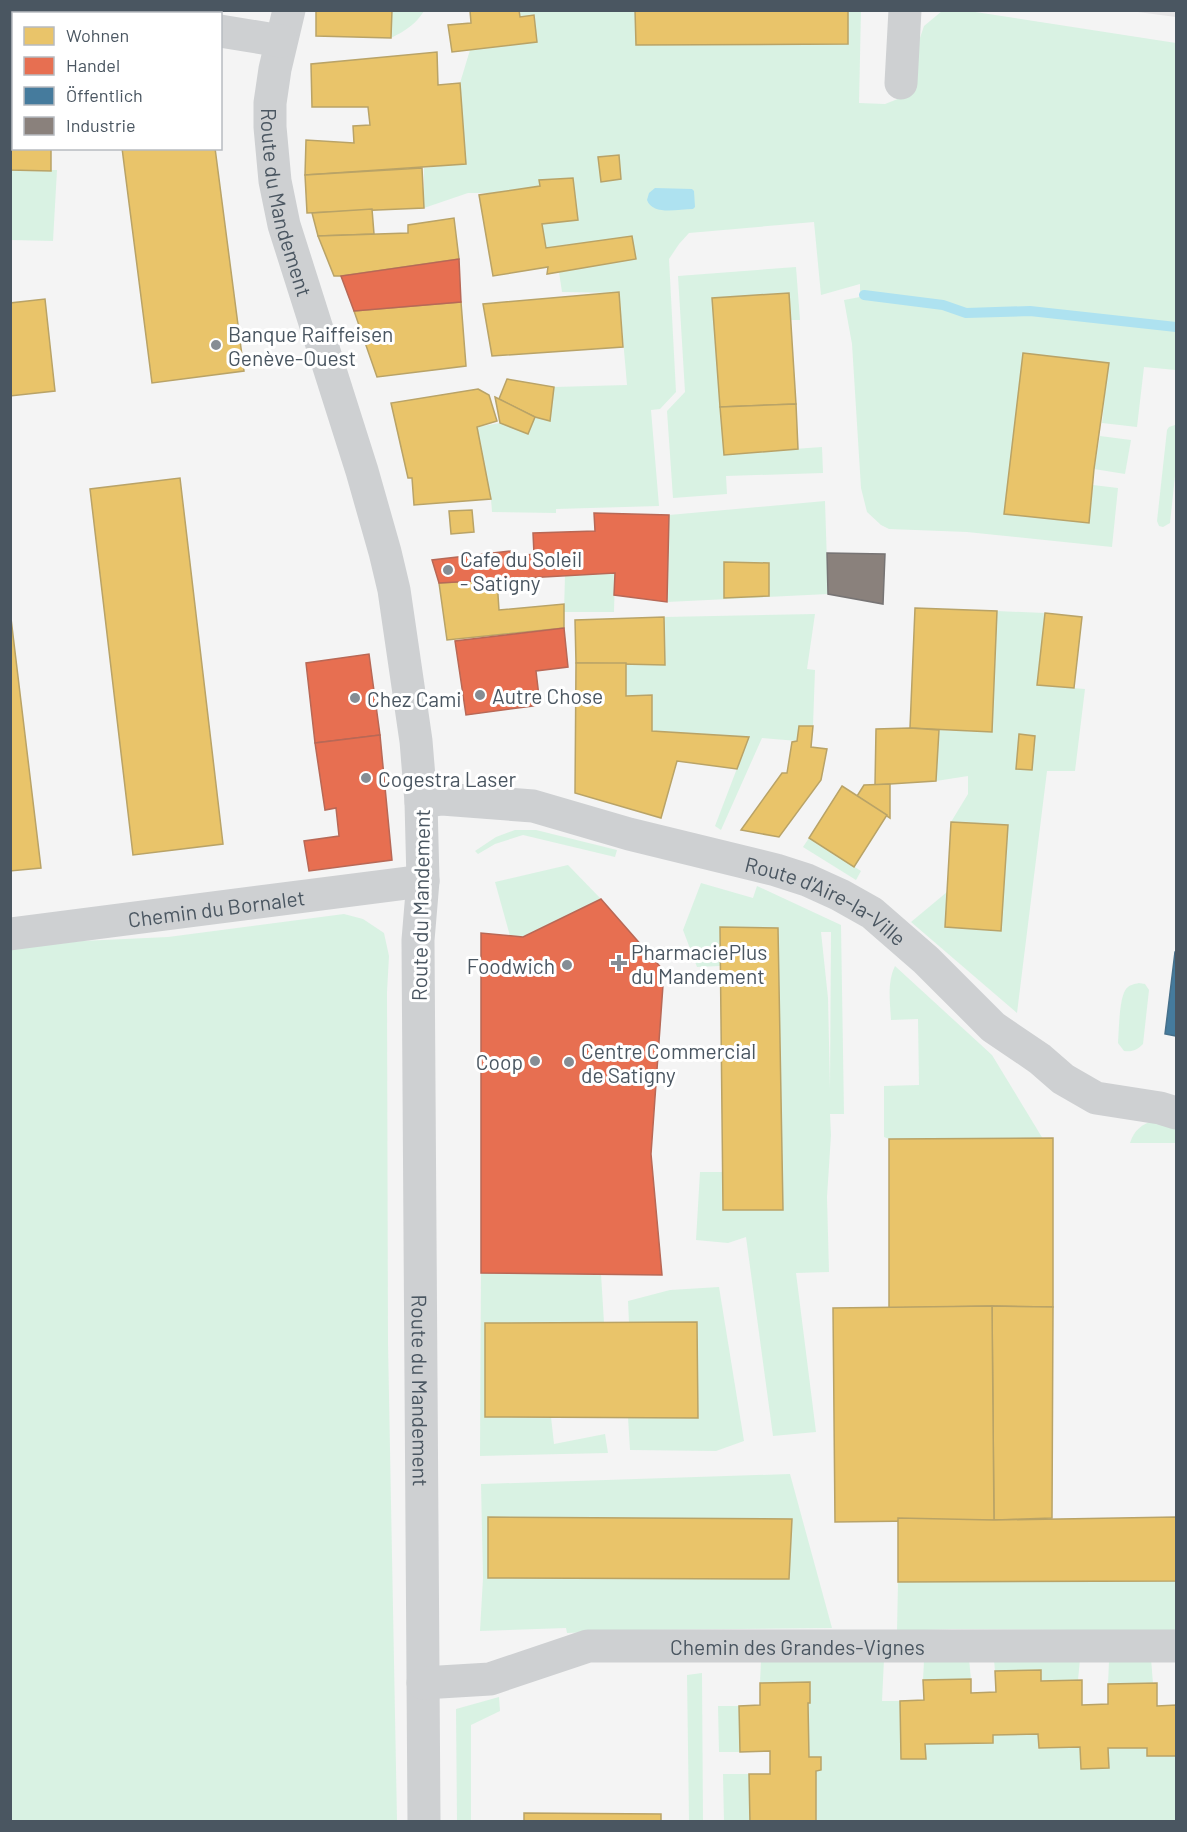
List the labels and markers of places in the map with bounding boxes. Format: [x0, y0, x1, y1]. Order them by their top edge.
place label: Banque Raiffeisen Genève-Ouest [228, 321, 393, 370]
marker: Banque Raiffeisen Genève-Ouest [209, 338, 223, 352]
place label: Cafe du Soleil - Satigny [460, 546, 582, 595]
marker: Cafe du Soleil - Satigny [441, 563, 455, 577]
place label: Autre Chose [492, 683, 603, 708]
place label: Chez Cami [367, 686, 462, 711]
marker: Autre Chose [473, 688, 487, 702]
marker: Chez Cami [348, 691, 362, 705]
place label: Cogestra Laser [378, 766, 517, 791]
marker: Cogestra Laser [359, 771, 373, 785]
place label: PharmaciePlus du Mandement [631, 939, 767, 988]
place label: Foodwich [467, 953, 555, 978]
marker: PharmaciePlus du Mandement [612, 956, 626, 970]
marker: Foodwich [560, 958, 574, 972]
place label: Centre Commercial de Satigny [581, 1038, 756, 1087]
place label: Coop [476, 1049, 523, 1074]
marker: Coop [528, 1054, 542, 1068]
marker: Centre Commercial de Satigny [562, 1055, 576, 1069]

